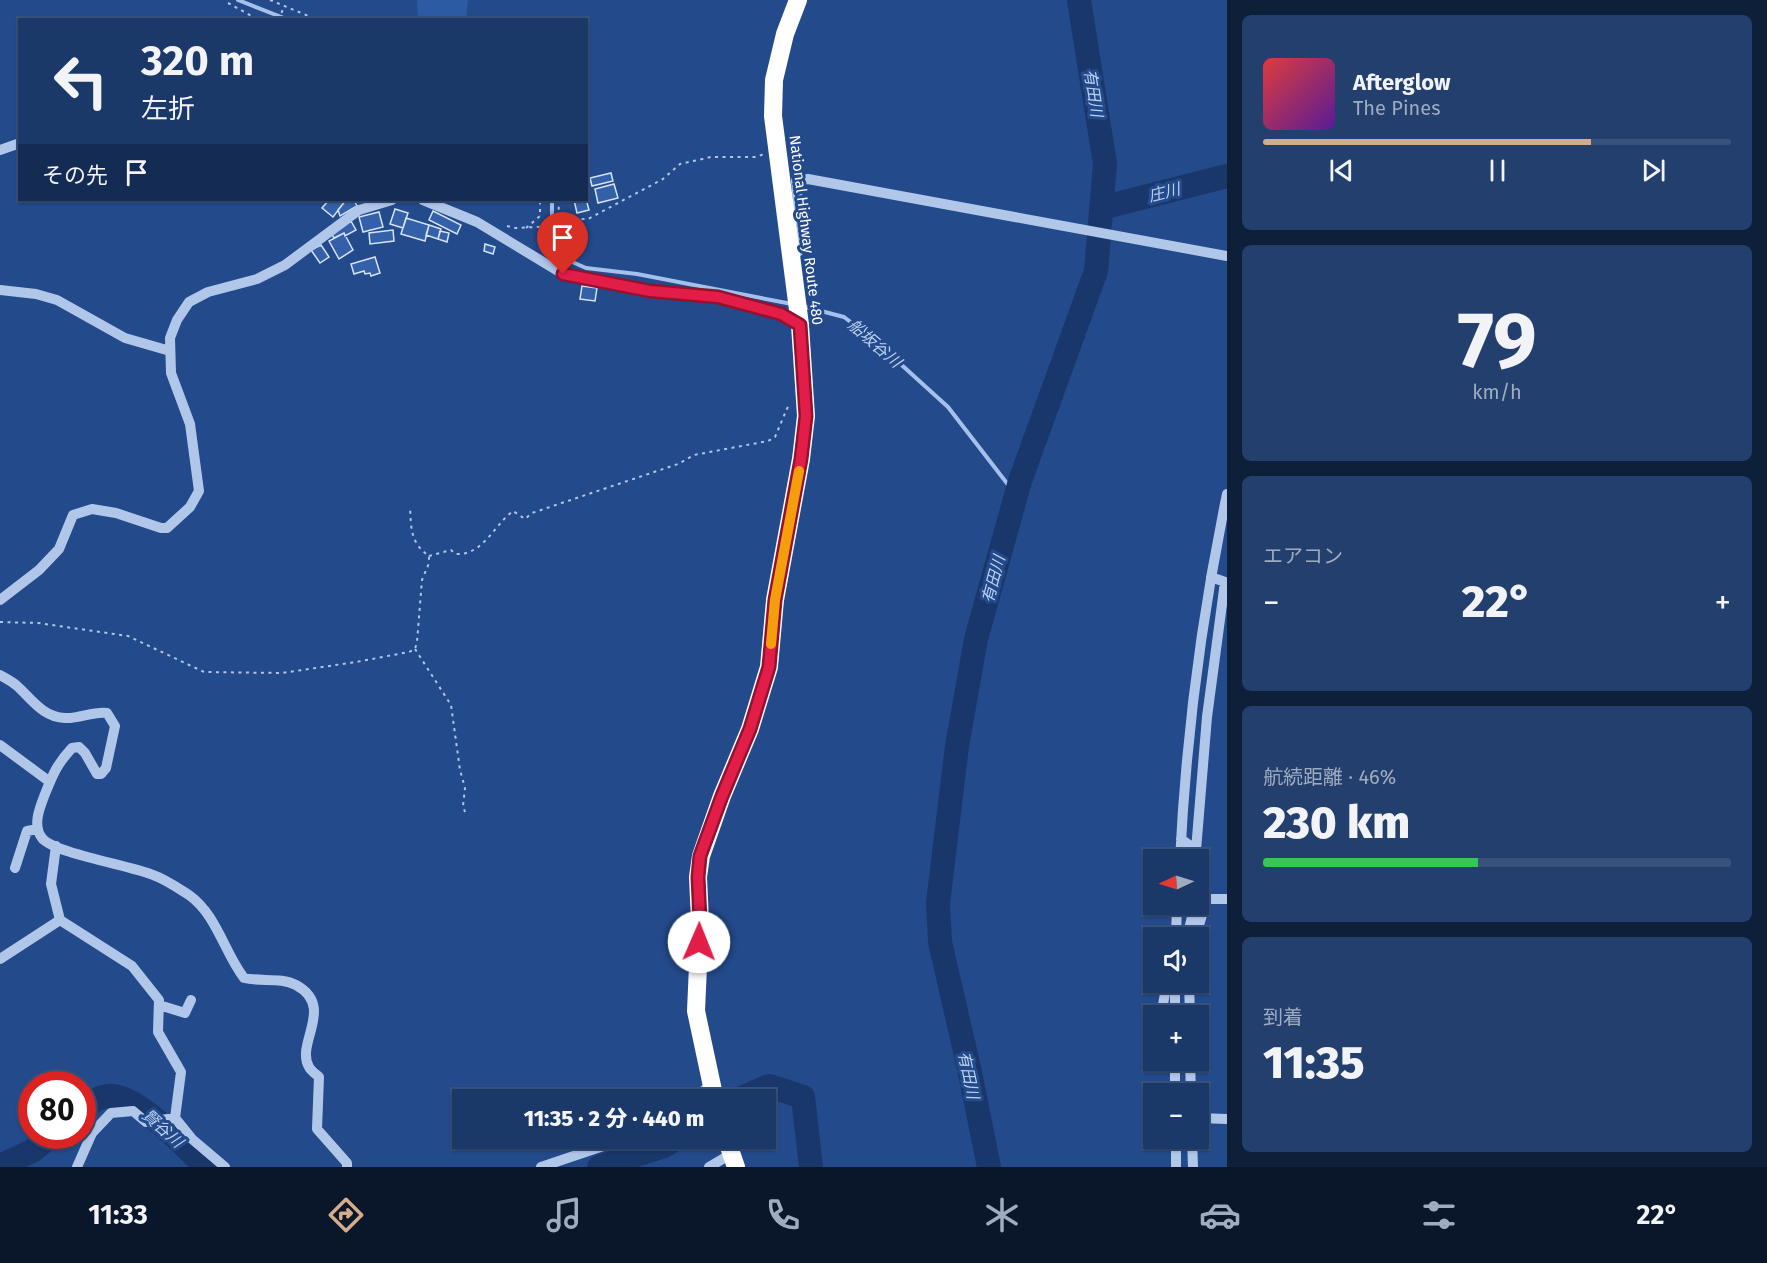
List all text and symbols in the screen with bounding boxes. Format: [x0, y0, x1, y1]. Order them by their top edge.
text: 320 m [141, 36, 254, 86]
icon: left [42, 42, 120, 120]
water label: 有田川 [1080, 68, 1107, 120]
text: Afterglow [1353, 69, 1450, 96]
text: 左折 [141, 93, 195, 125]
text: The Pines [1353, 96, 1440, 120]
street label: National Highway Route 480 [785, 134, 827, 326]
icon: previous [1325, 154, 1358, 187]
icon: pause [1481, 154, 1514, 187]
icon: next [1637, 154, 1670, 187]
icon: arrive [120, 156, 153, 189]
text: その先 [42, 162, 108, 189]
water label: 庄川 [1146, 179, 1184, 206]
pin [537, 212, 588, 274]
icon: arrive [546, 221, 579, 254]
text: 79 [1457, 294, 1537, 388]
water label: 船坂谷川 [844, 315, 907, 373]
text: km/h [1472, 380, 1522, 404]
text: エアコン [1263, 544, 1343, 568]
water label: 有田川 [978, 552, 1009, 605]
text: 22° [1462, 575, 1532, 629]
text: − [1263, 583, 1280, 623]
text: + [1715, 583, 1731, 623]
text: 航続距離 · 46% [1263, 765, 1396, 789]
text: 230 km [1263, 796, 1410, 850]
north arrow [1143, 849, 1209, 915]
map controls [1143, 849, 1209, 1149]
position arrow [667, 910, 731, 974]
button: sound [1143, 927, 1209, 993]
button: + [1143, 1005, 1209, 1071]
text: 到着 [1263, 1005, 1303, 1029]
text: 11:35 [1263, 1036, 1365, 1090]
water label: 有田川 [954, 1050, 983, 1103]
speed limit sign: 80 [18, 1071, 96, 1149]
button: − [1143, 1083, 1209, 1149]
water label: 賢谷川 [138, 1105, 188, 1153]
text: 11:35 · 2 分 · 440 m [524, 1105, 704, 1132]
icon: directions [325, 1194, 367, 1236]
icon: music [543, 1194, 585, 1236]
icon: phone [762, 1194, 804, 1236]
icon: climate [981, 1194, 1023, 1236]
icon: car [1199, 1194, 1241, 1236]
icon: filters [1418, 1194, 1460, 1236]
text: 11:33 [88, 1199, 148, 1231]
text: 22° [1637, 1199, 1679, 1231]

